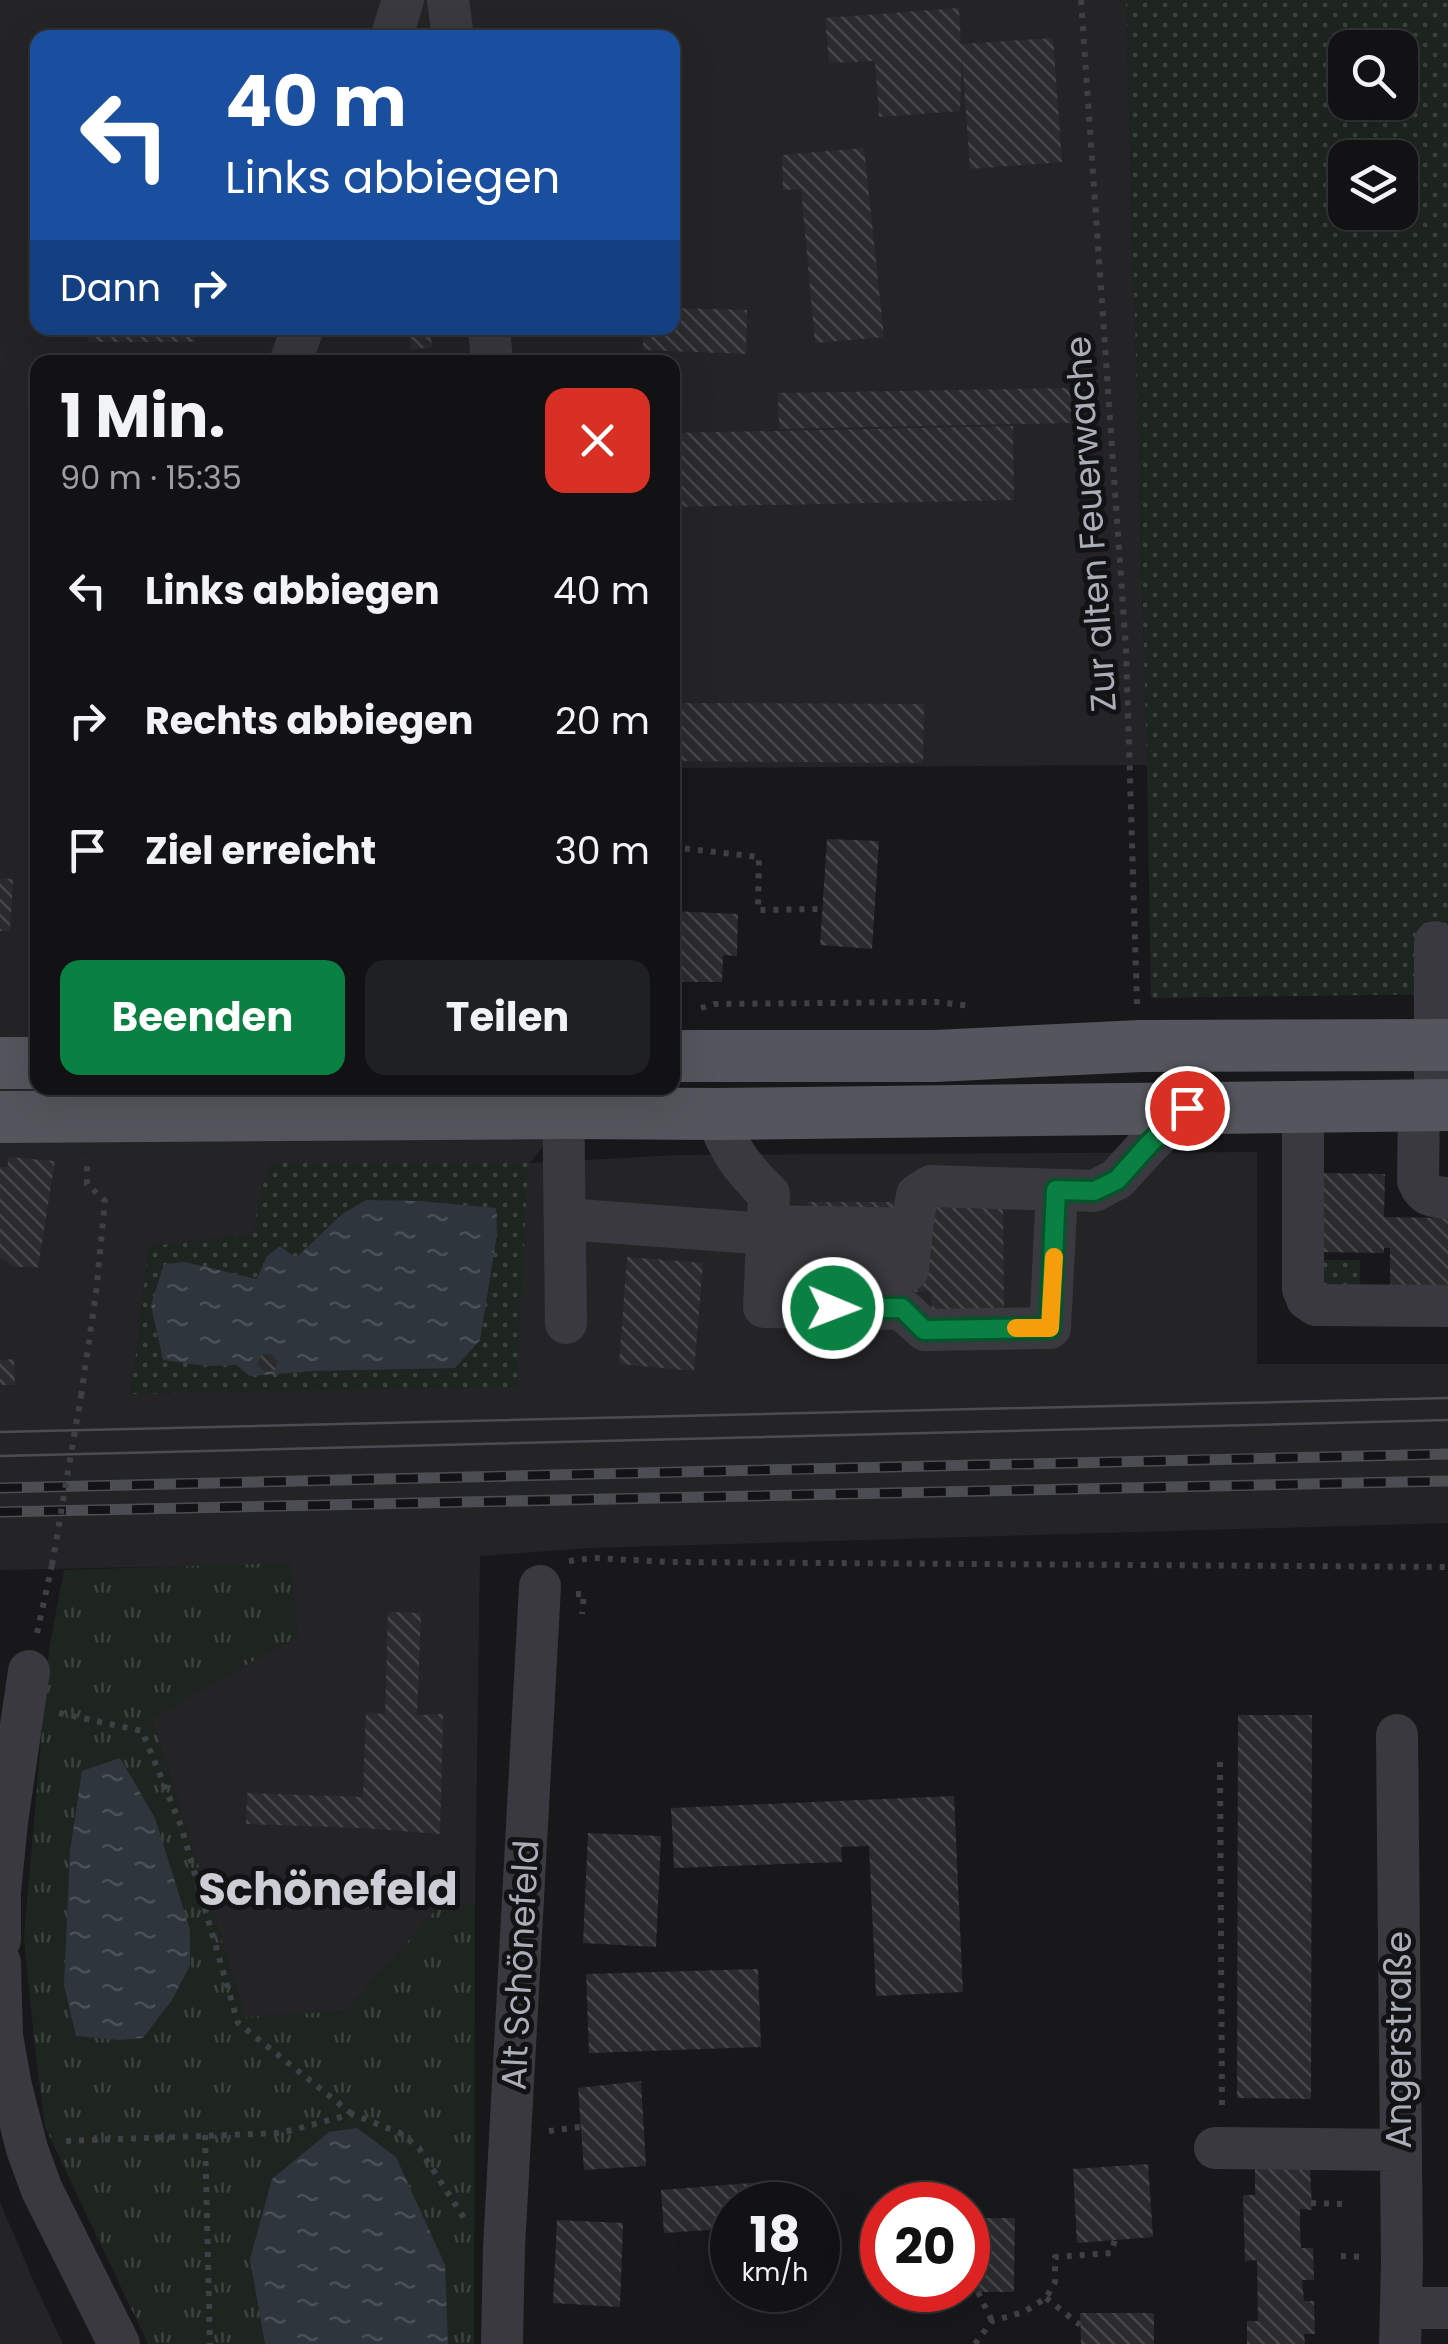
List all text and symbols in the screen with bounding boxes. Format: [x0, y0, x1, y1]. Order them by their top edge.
map controls [1328, 30, 1418, 230]
button: search [1328, 30, 1418, 120]
text: 40 m [225, 52, 407, 151]
icon: left [60, 70, 190, 200]
button: layers [1328, 140, 1418, 230]
text: Links abbiegen [225, 146, 560, 209]
icon: right [181, 260, 236, 315]
text: Dann [60, 261, 161, 314]
street label: Zur alten Feuerwache [1053, 335, 1128, 713]
text: 1 Min. [60, 374, 225, 458]
button: close [545, 388, 650, 493]
text: 90 m · 15:35 [60, 455, 242, 500]
icon: left [60, 563, 115, 618]
text: Links abbiegen [145, 564, 440, 617]
text: 40 m [553, 564, 650, 617]
icon: right [60, 693, 115, 748]
text: Rechts abbiegen [145, 694, 473, 747]
text: 20 m [555, 694, 650, 747]
icon: arrive [60, 823, 115, 878]
text: Ziel erreicht [145, 824, 376, 877]
text: 30 m [554, 824, 650, 877]
button: Beenden [60, 960, 345, 1075]
button: Teilen [365, 960, 650, 1075]
pin [1145, 1066, 1230, 1151]
icon: arrive [1160, 1081, 1215, 1136]
position arrow [781, 1256, 885, 1360]
street label: Alt Schönefeld [488, 1839, 551, 2091]
district label: Schönefeld [198, 1858, 458, 1921]
street label: Angerstraße [1374, 1931, 1423, 2149]
speed limit sign: 20 [860, 2182, 990, 2312]
text: 18 [749, 2199, 801, 2270]
text: km/h [742, 2255, 808, 2290]

